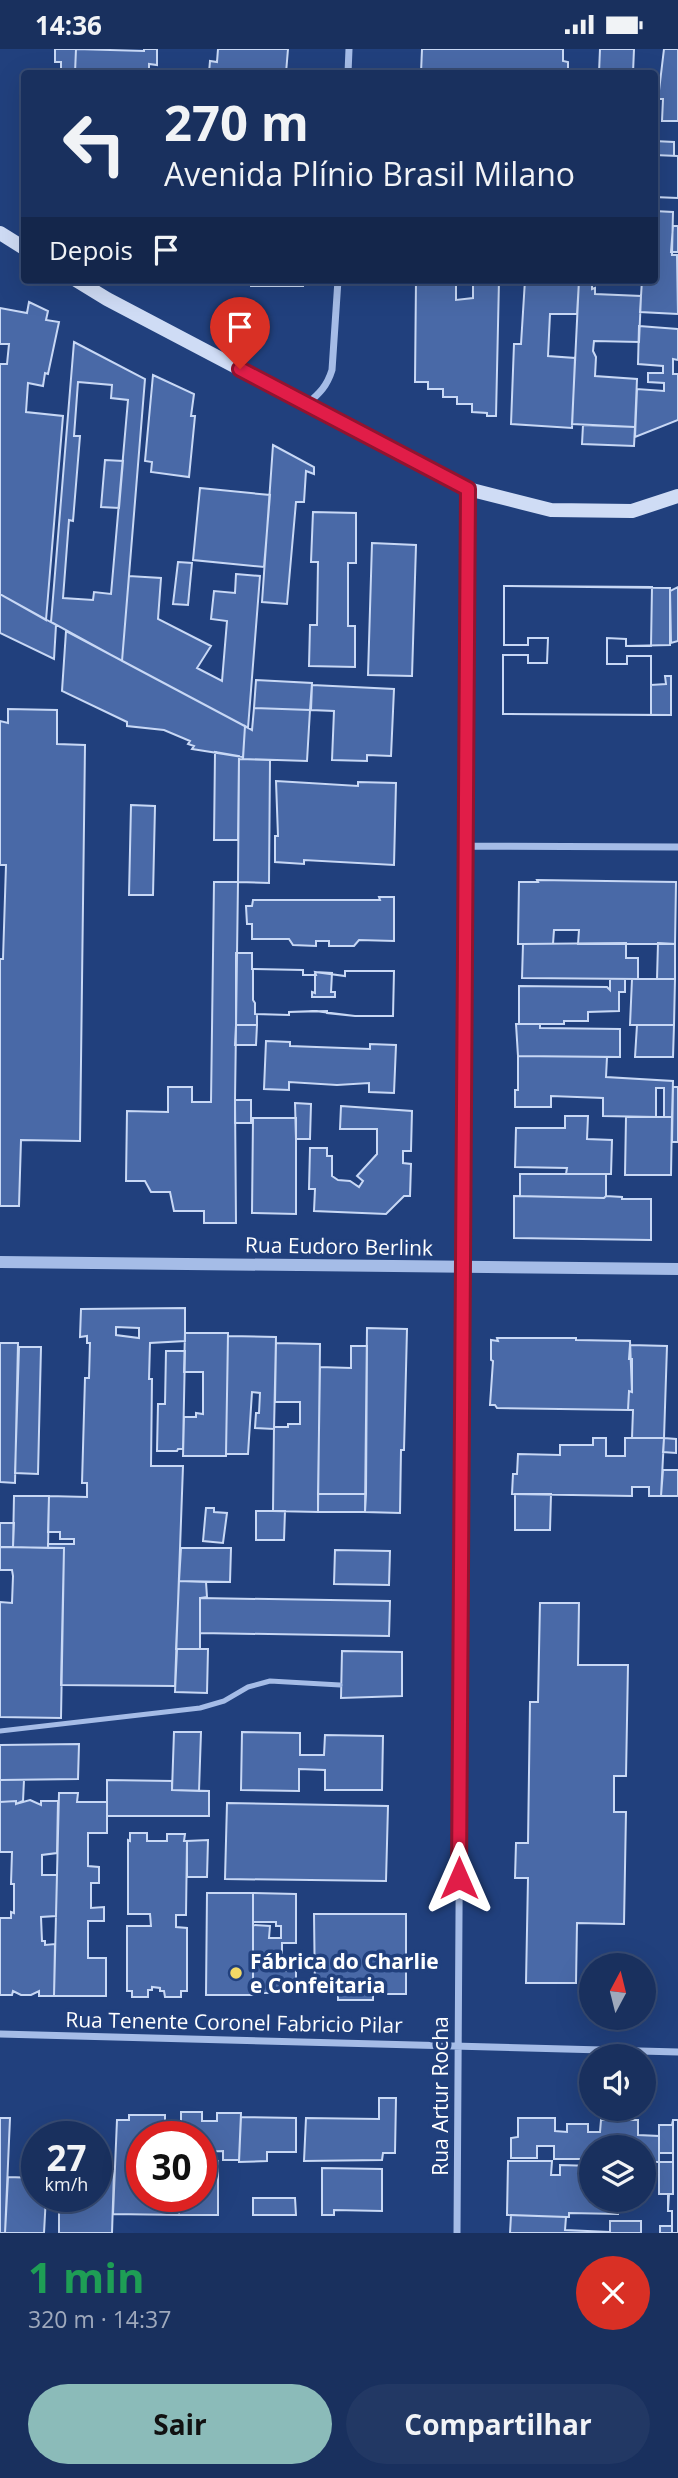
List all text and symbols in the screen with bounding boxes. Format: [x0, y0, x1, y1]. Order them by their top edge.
text: 14:36 [35, 7, 102, 43]
text: 270 m [164, 89, 309, 155]
icon: left [49, 98, 140, 189]
text: Avenida Plínio Brasil Milano [164, 152, 575, 195]
icon: arrive [147, 231, 185, 269]
text: Depois [49, 232, 133, 268]
pin [210, 297, 270, 369]
icon: arrive [221, 308, 259, 346]
street label: Rua Eudoro Berlink [245, 1230, 433, 1262]
position arrow [422, 1841, 496, 1915]
place label: Fábrica do Charlie e Confeitaria [250, 1947, 439, 1999]
north arrow [579, 1953, 656, 2030]
map controls [579, 1953, 656, 2212]
marker: Fábrica do Charlie e Confeitaria [228, 1965, 244, 1981]
street label: Rua Tenente Coronel Fabricio Pilar [65, 2005, 403, 2039]
street label: Rua Artur Rocha [426, 2016, 454, 2176]
button: sound [579, 2044, 656, 2121]
speed limit sign: 30 [126, 2121, 217, 2212]
text: 27 [46, 2134, 87, 2181]
button: layers [579, 2135, 656, 2212]
text: km/h [45, 2172, 88, 2196]
text: 1 min [28, 2248, 145, 2305]
button: close [576, 2256, 650, 2330]
text: 320 m · 14:37 [28, 2303, 171, 2335]
button: Sair [28, 2384, 332, 2464]
button: Compartilhar [346, 2384, 650, 2464]

